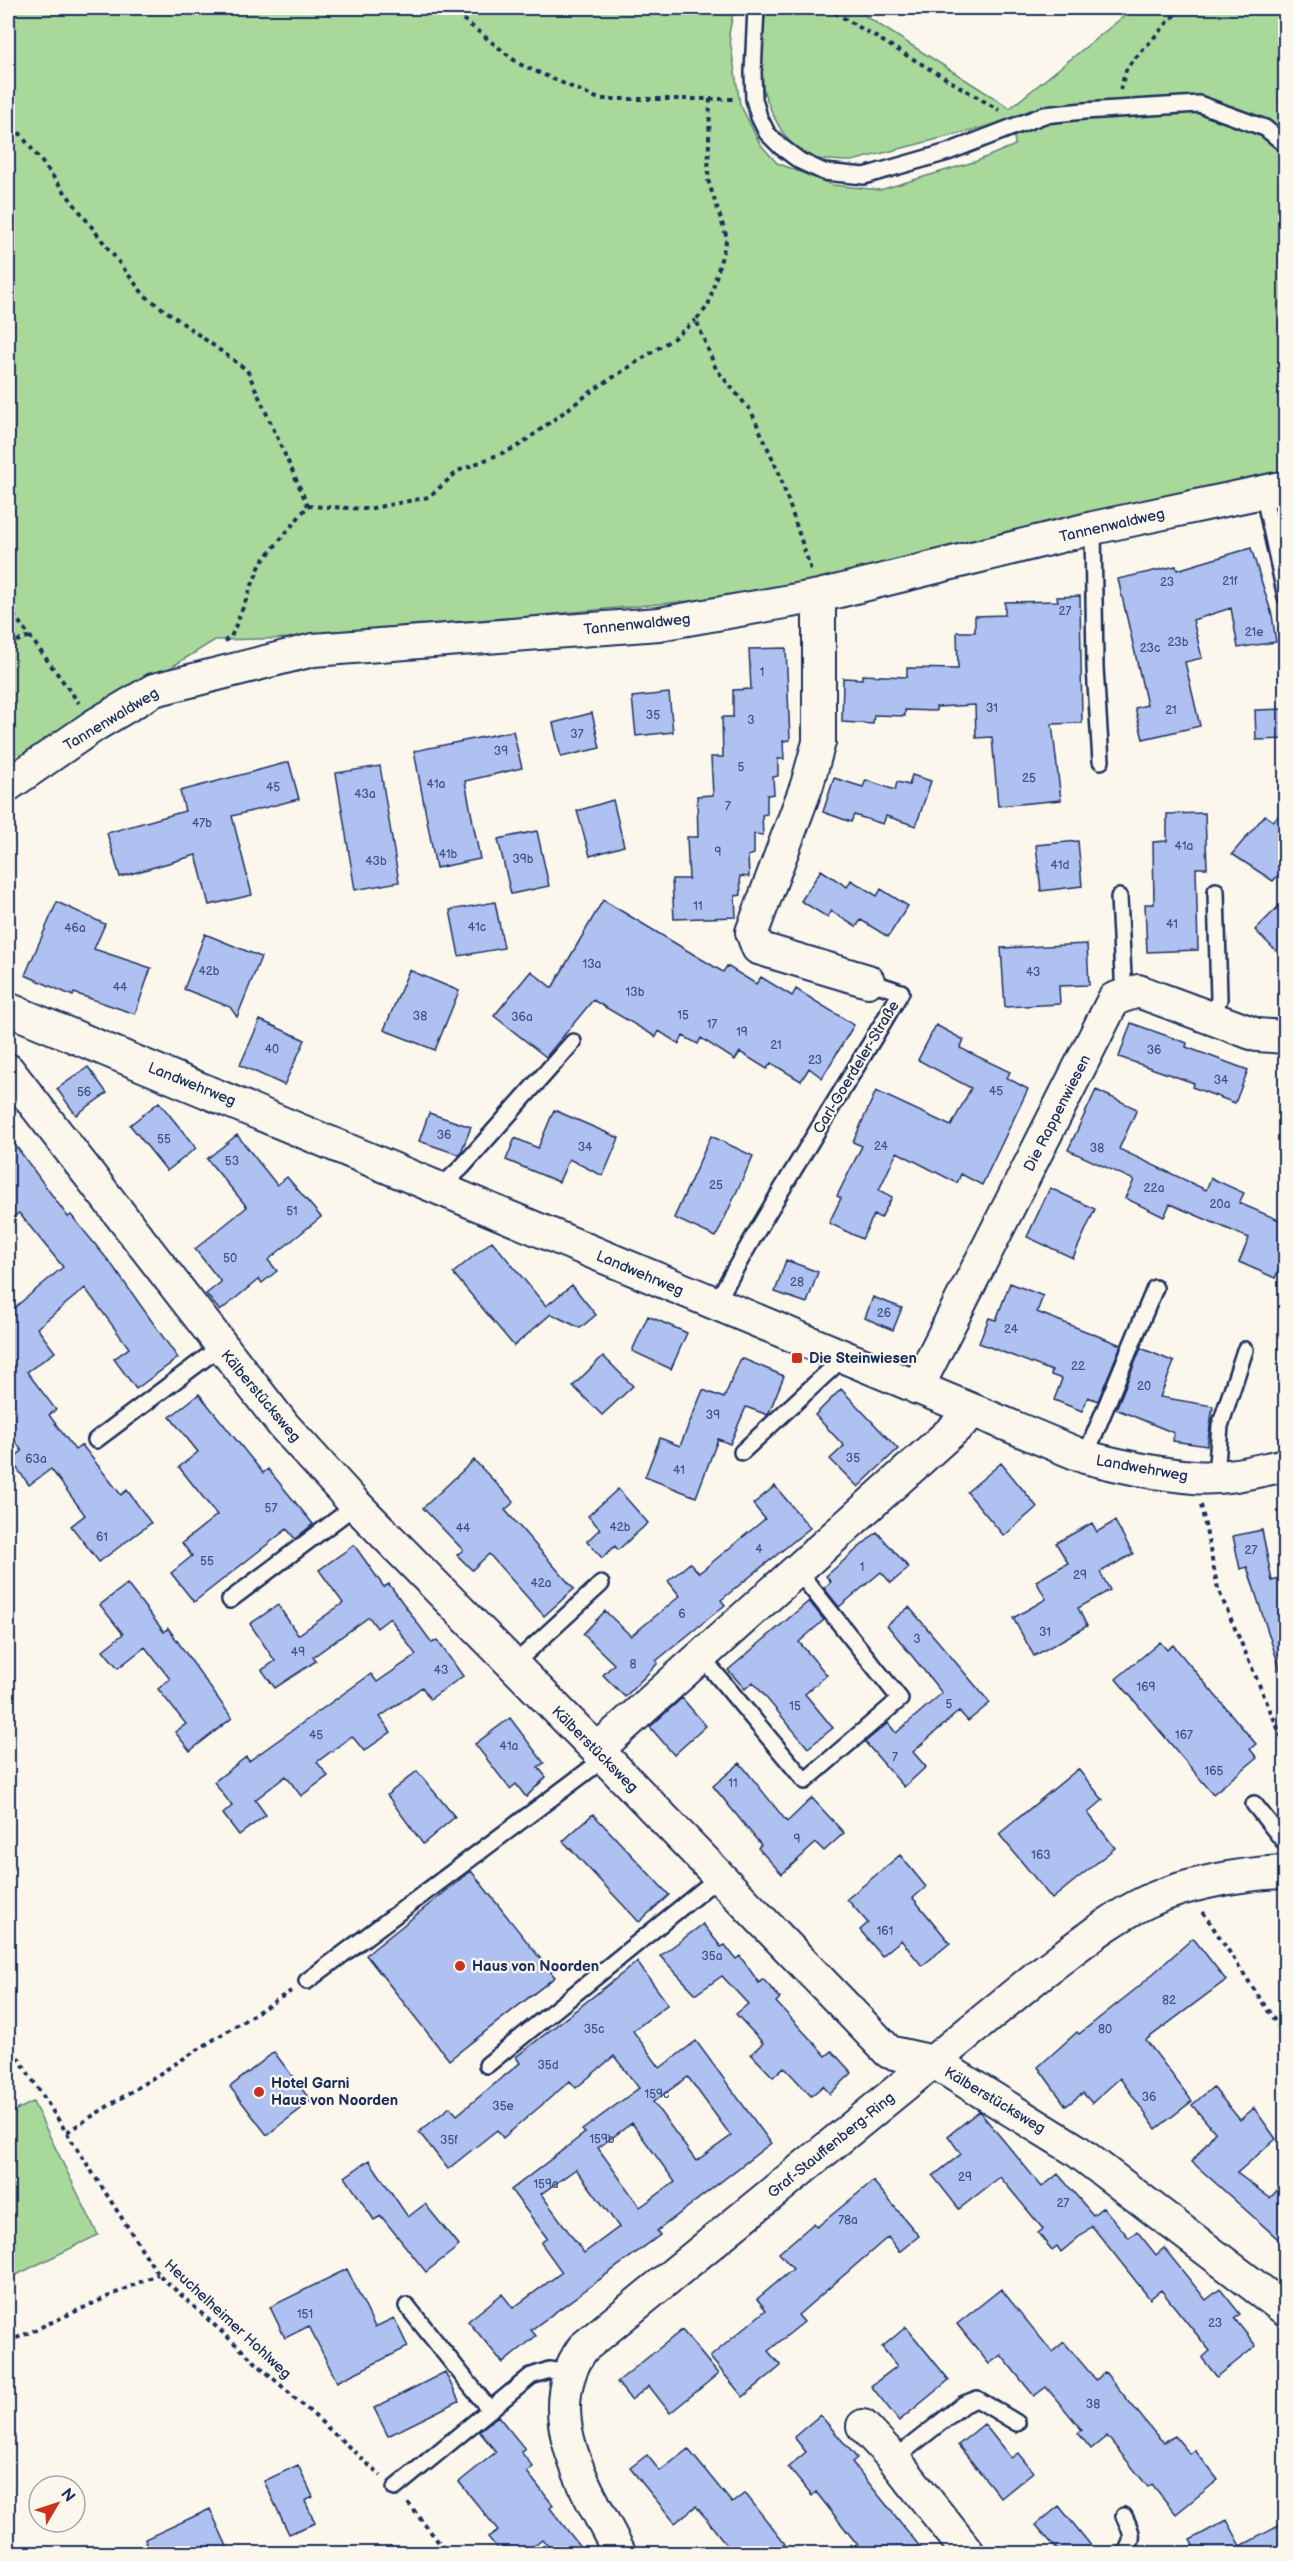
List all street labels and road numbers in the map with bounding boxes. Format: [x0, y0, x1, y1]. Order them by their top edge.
street label: Tannenwaldweg [1058, 504, 1167, 547]
street label: Tannenwaldweg [583, 609, 691, 640]
street label: Tannenwaldweg [60, 684, 162, 755]
street label: Carl-Goerdeler-Straße [809, 997, 904, 1137]
street label: Die Rappenwiesen [1020, 1052, 1095, 1175]
street label: Landwehrweg [145, 1058, 239, 1111]
street label: Landwehrweg [593, 1247, 686, 1300]
street label: Kälberstücksweg [216, 1346, 305, 1446]
street label: Landwehrweg [1094, 1451, 1189, 1486]
street label: Kälberstücksweg [547, 1702, 642, 1797]
street label: Kälberstücksweg [941, 2063, 1049, 2138]
street label: Graf-Stauffenberg-Ring [764, 2088, 899, 2202]
street label: Heuchelheimer Hohlweg [160, 2256, 295, 2383]

